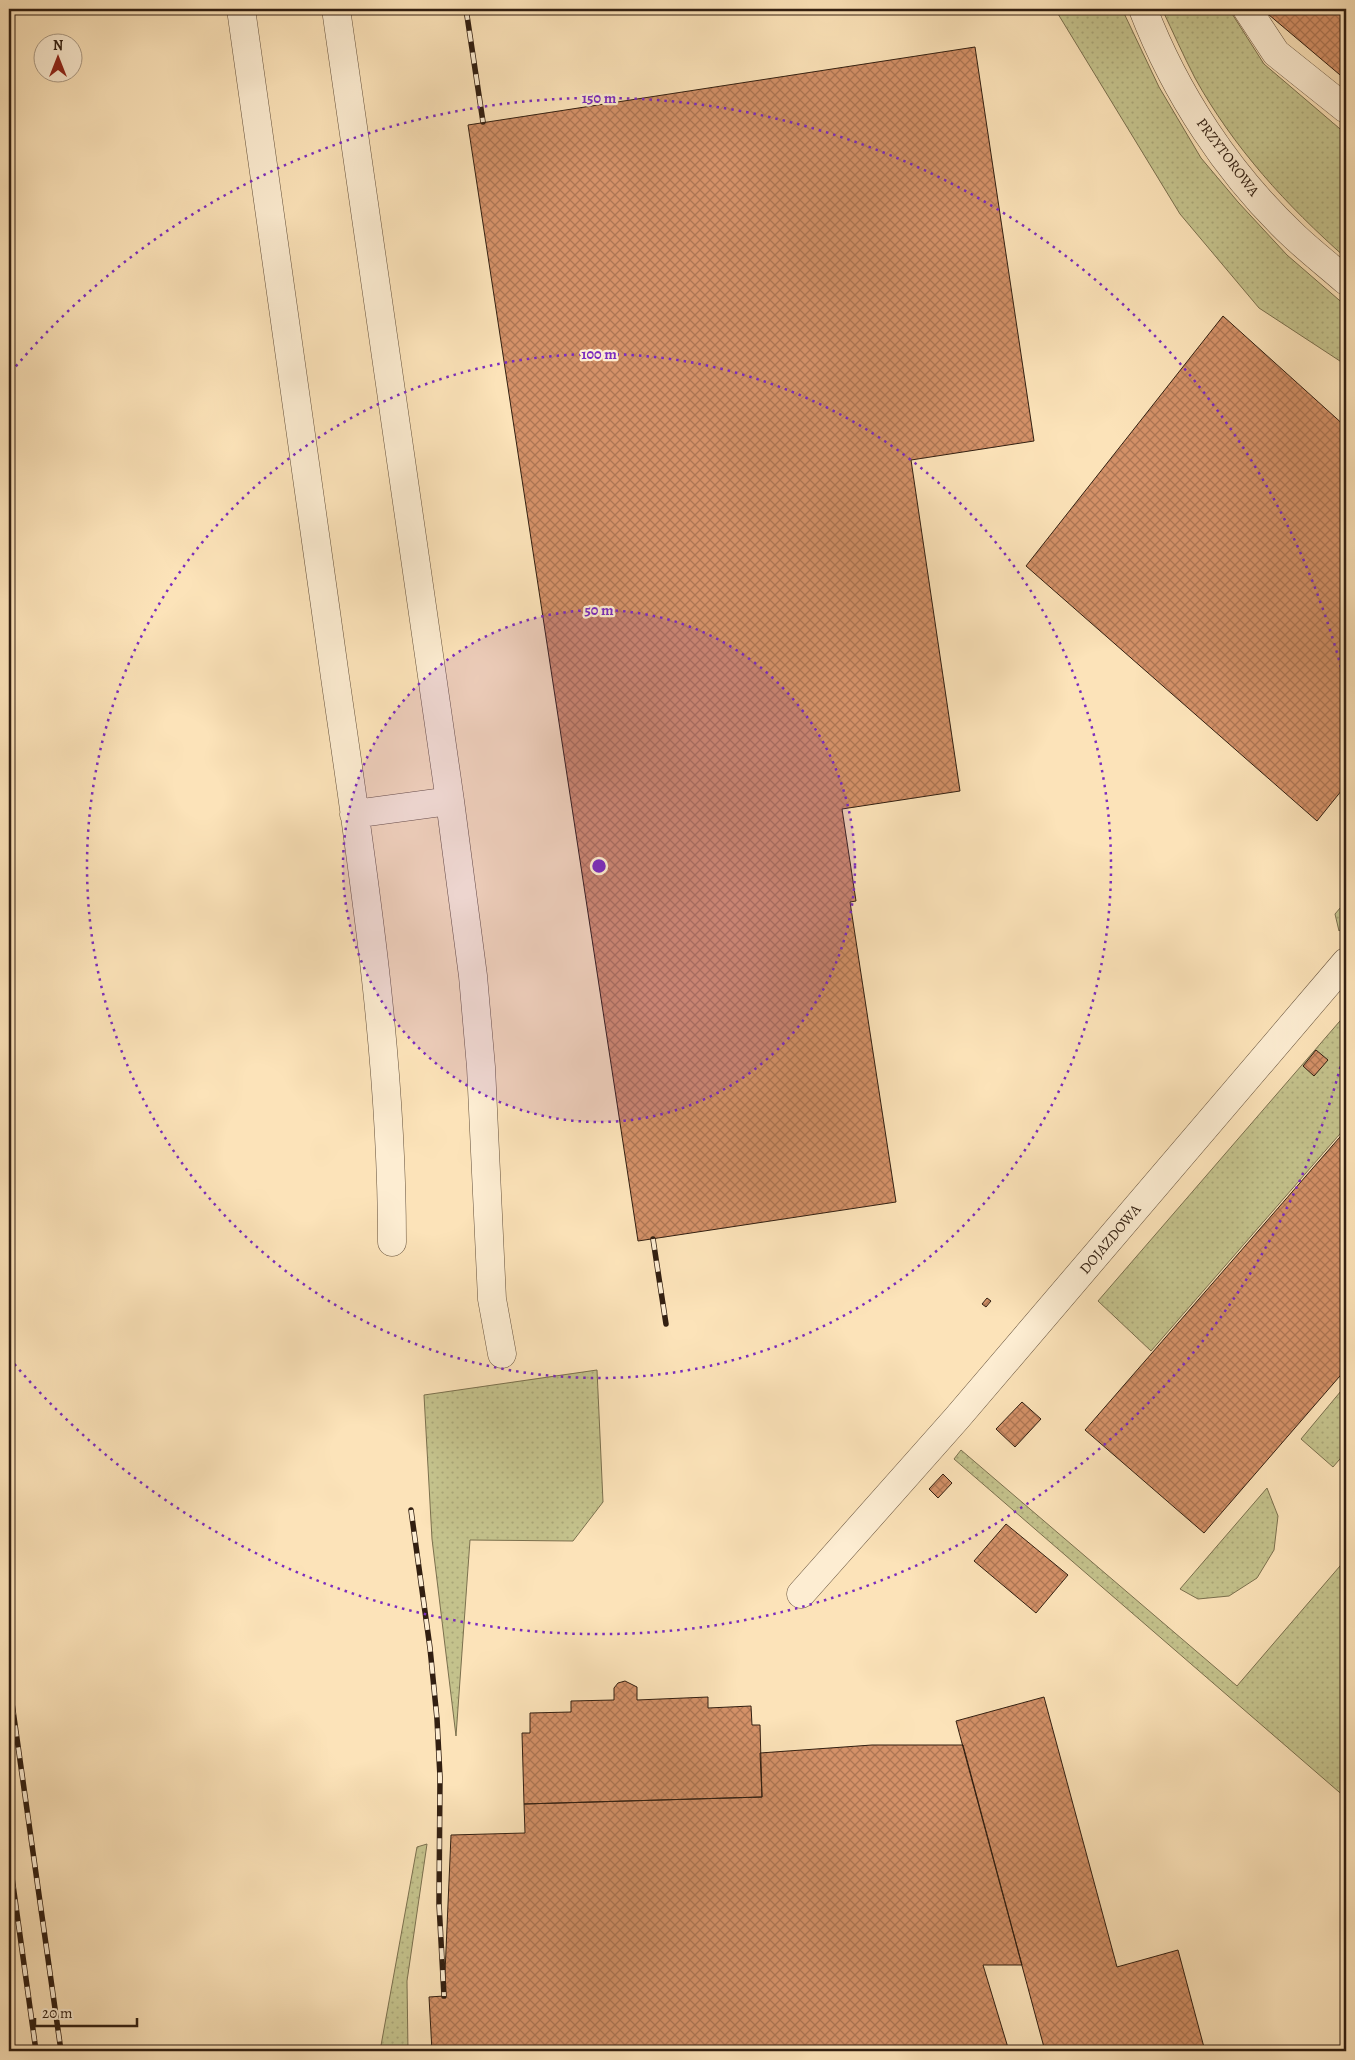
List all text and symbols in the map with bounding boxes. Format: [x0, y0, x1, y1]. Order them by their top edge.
north arrow [32, 32, 82, 82]
text: N [53, 36, 63, 55]
text: 150 m [582, 88, 617, 108]
street label: PRZYTOROWA [1192, 114, 1264, 201]
text: 100 m [581, 344, 617, 364]
text: 50 m [584, 600, 614, 620]
centre of rings [590, 857, 608, 875]
street label: DOJAZDOWA [1075, 1200, 1145, 1278]
scale bar [35, 1995, 138, 2027]
text: 20 m [42, 2003, 73, 2023]

